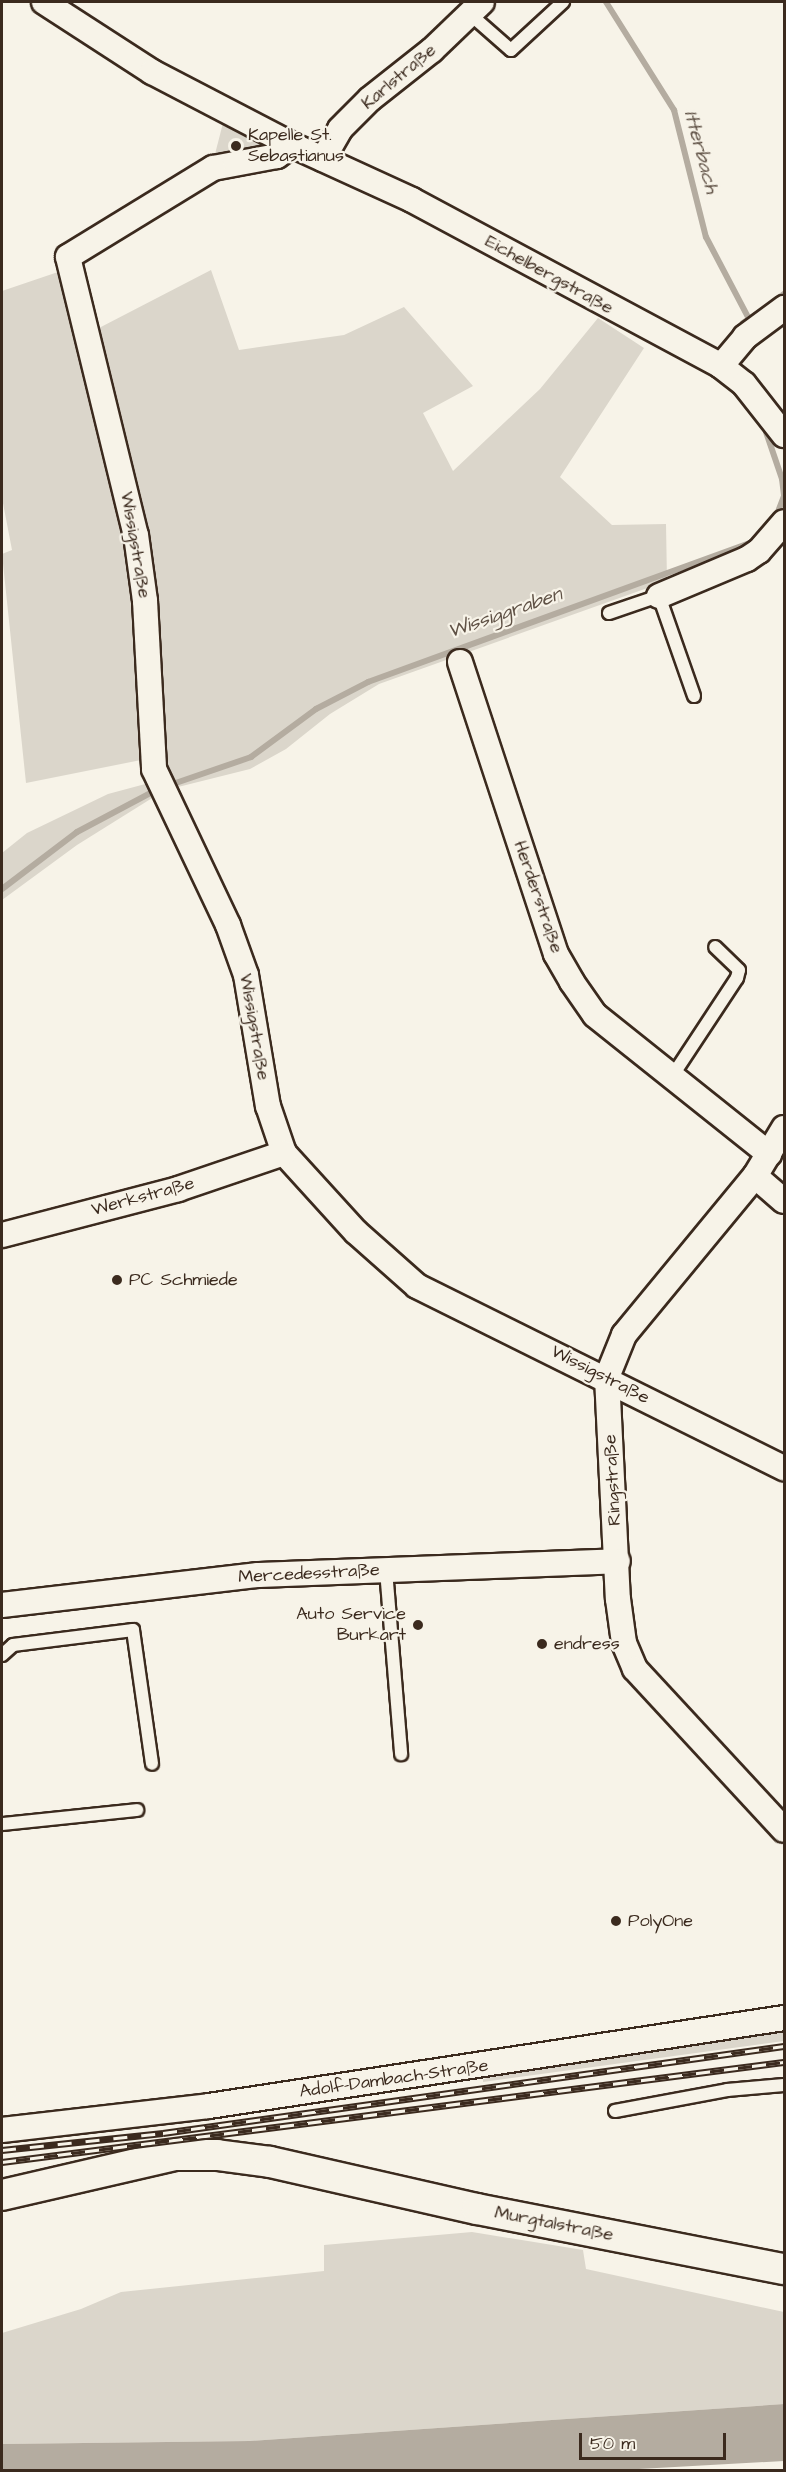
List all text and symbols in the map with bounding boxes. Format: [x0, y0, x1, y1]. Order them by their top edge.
street label: Karlstraße [357, 40, 441, 114]
water label: Itterbach [678, 108, 724, 196]
place label: Kapelle St. Sebastianus [248, 125, 344, 168]
marker: Kapelle St. Sebastianus [229, 139, 243, 153]
street label: Eichelbergstraße [481, 231, 617, 319]
street label: Wissigstraße [115, 490, 155, 600]
water label: Wissiggraben [445, 582, 565, 644]
street label: Herderstraße [509, 838, 567, 956]
street label: Wissigstraße [234, 972, 274, 1082]
street label: Werkstraße [89, 1173, 197, 1221]
place label: PC Schmiede [129, 1269, 238, 1291]
marker: PC Schmiede [110, 1273, 124, 1287]
street label: Wissigstraße [547, 1341, 653, 1409]
street label: Ringstraße [600, 1434, 626, 1526]
street label: Mercedesstraße [238, 1560, 380, 1588]
place label: Auto Service Burkart [296, 1604, 406, 1646]
marker: Auto Service Burkart [411, 1618, 425, 1632]
place label: endress [554, 1633, 620, 1655]
marker: endress [535, 1637, 549, 1651]
place label: PolyOne [628, 1910, 693, 1932]
marker: PolyOne [609, 1914, 623, 1928]
street label: Adolf-Dambach-Straße [298, 2055, 490, 2103]
street label: Murgtalstraße [493, 2202, 615, 2246]
scale bar [582, 2421, 729, 2459]
text: 50 m [590, 2431, 635, 2456]

